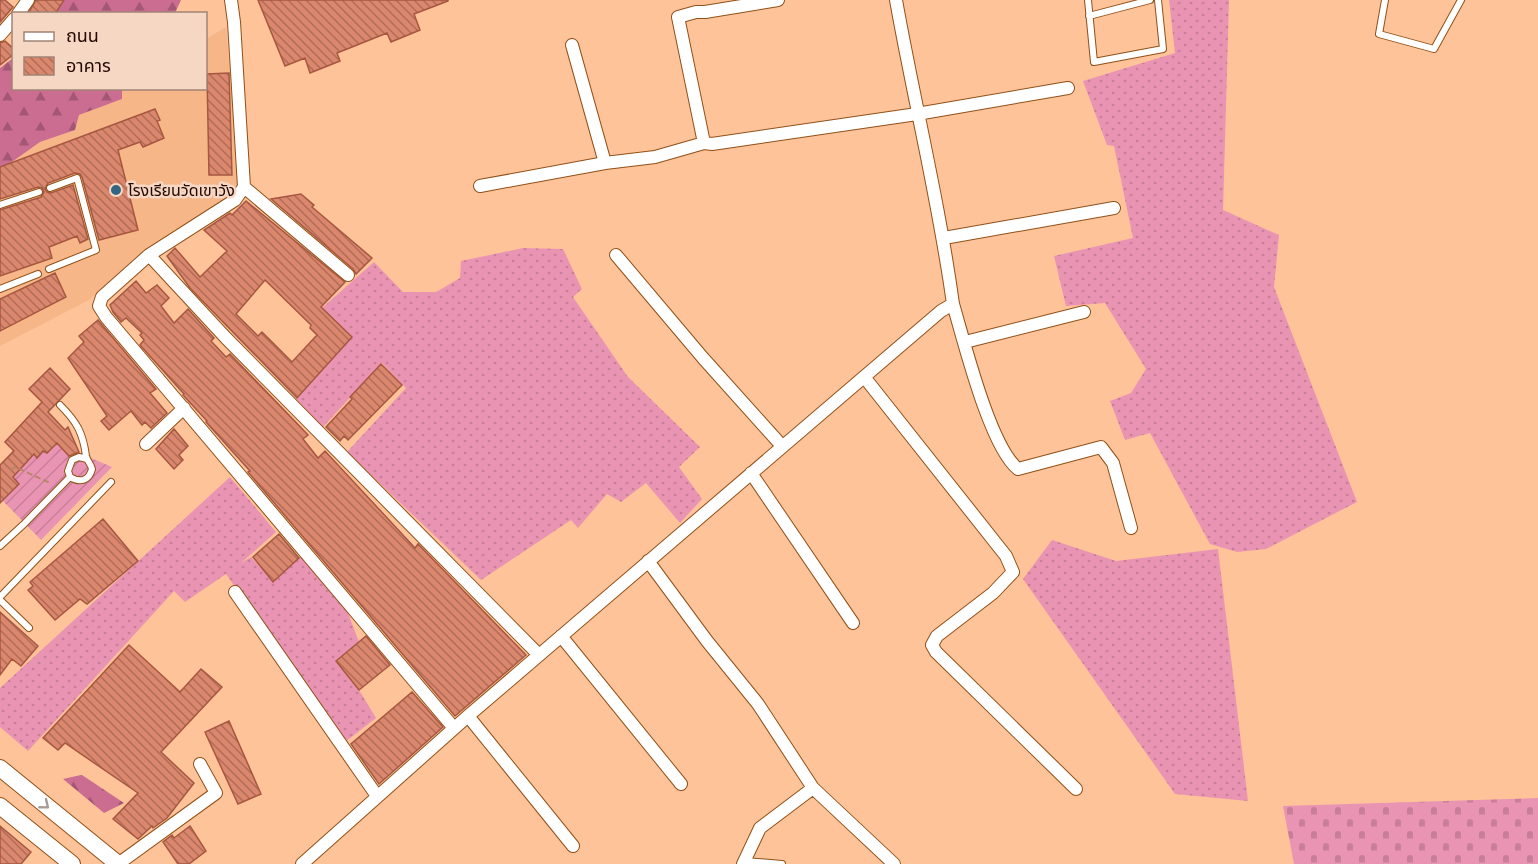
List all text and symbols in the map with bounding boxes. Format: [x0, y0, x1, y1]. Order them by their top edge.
legend [12, 12, 207, 90]
text: ถนน [66, 23, 99, 48]
text: อาคาร [66, 53, 111, 78]
place label: โรงเรียนวัดเขาวัง [128, 179, 235, 202]
marker: โรงเรียนวัดเขาวัง [109, 183, 123, 197]
one-way arrow [38, 797, 49, 808]

